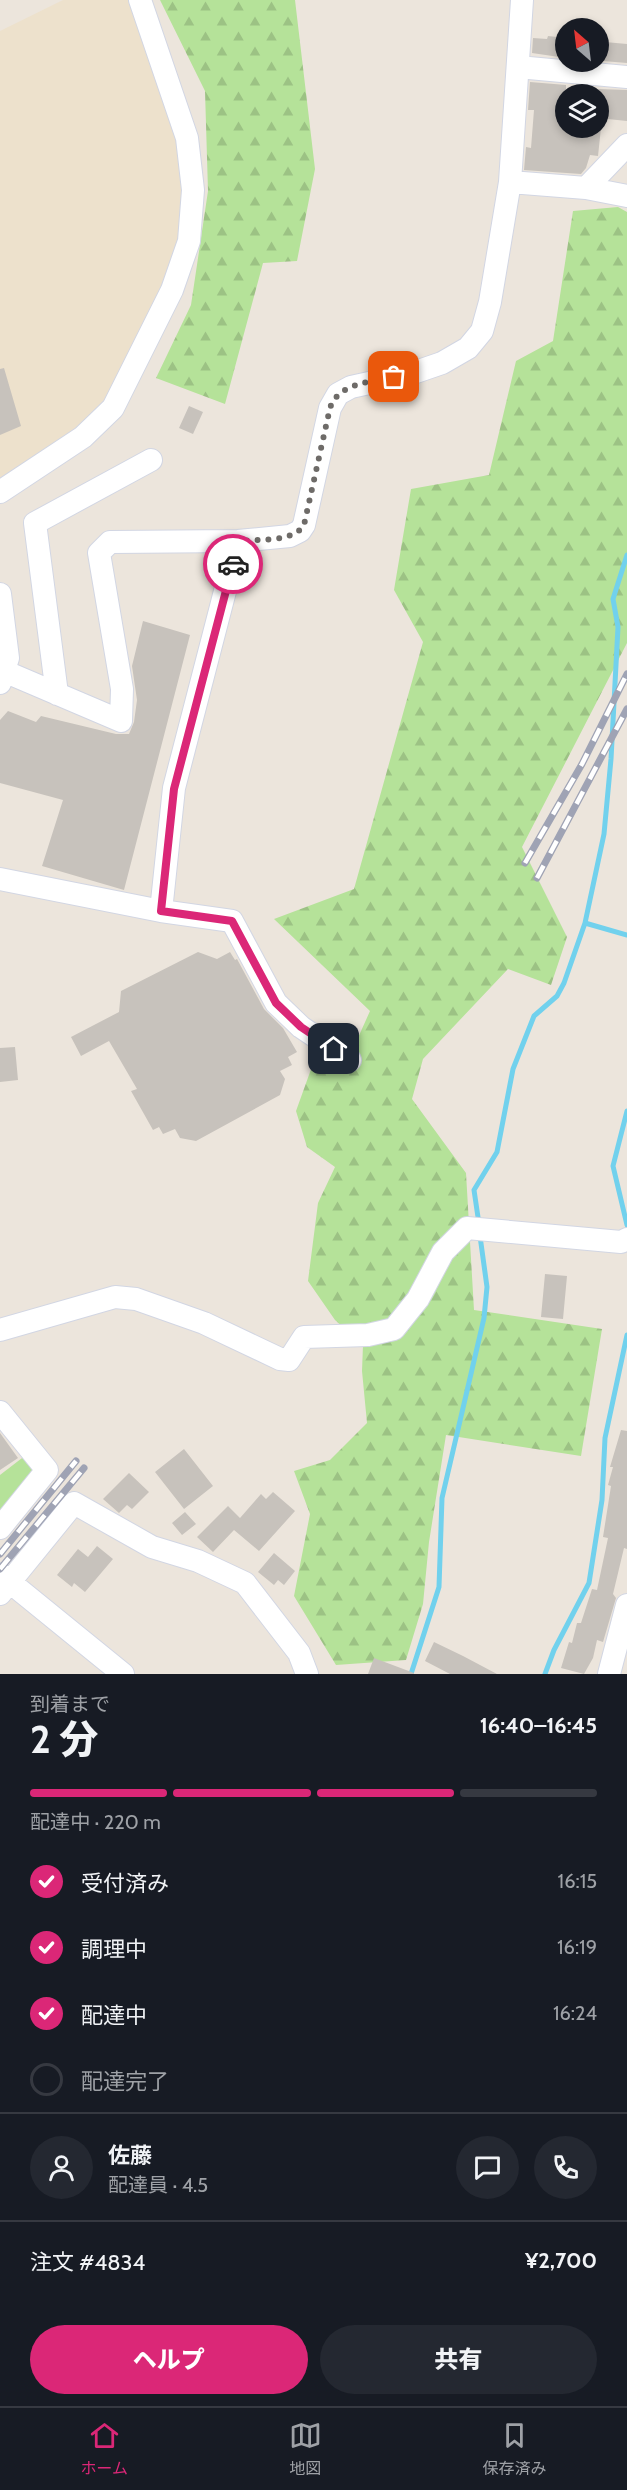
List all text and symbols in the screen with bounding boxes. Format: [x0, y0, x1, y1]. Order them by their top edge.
north arrow [555, 18, 609, 72]
map controls [555, 18, 609, 138]
button: layers [555, 84, 609, 138]
pin [368, 351, 419, 402]
icon: bag [377, 360, 410, 393]
courier [203, 534, 263, 594]
icon: car [217, 548, 250, 581]
pin [308, 1023, 359, 1074]
icon: home [317, 1032, 350, 1065]
text: 到着まで [30, 1692, 110, 1716]
text: 16:40–16:45 [480, 1712, 597, 1739]
text: 2 分 [30, 1715, 98, 1763]
text: 配達中 · 220 m [30, 1810, 161, 1834]
icon: check [30, 1865, 63, 1898]
text: 16:15 [558, 1869, 597, 1893]
text: 受付済み [81, 1870, 169, 1897]
icon: check [30, 1931, 63, 1964]
text: 16:19 [557, 1935, 597, 1959]
text: 調理中 [81, 1936, 147, 1963]
icon: check [30, 1997, 63, 2030]
text: 16:24 [553, 2001, 597, 2025]
text: 配達中 [81, 2002, 147, 2029]
text: 配達完了 [81, 2068, 169, 2095]
button: person [30, 2136, 93, 2199]
button: chat [456, 2136, 519, 2199]
button: phone [534, 2136, 597, 2199]
text: 佐藤 [108, 2142, 152, 2169]
text: 配達員 · 4.5 [108, 2173, 208, 2197]
text: ¥2,700 [525, 2247, 597, 2274]
text: 注文 #4834 [30, 2249, 145, 2276]
button: ヘルプ [30, 2325, 308, 2394]
button: 共有 [320, 2325, 597, 2394]
tab: ホーム [80, 2419, 128, 2479]
tab: 地図 [289, 2419, 322, 2479]
tab: 保存済み [483, 2419, 547, 2479]

